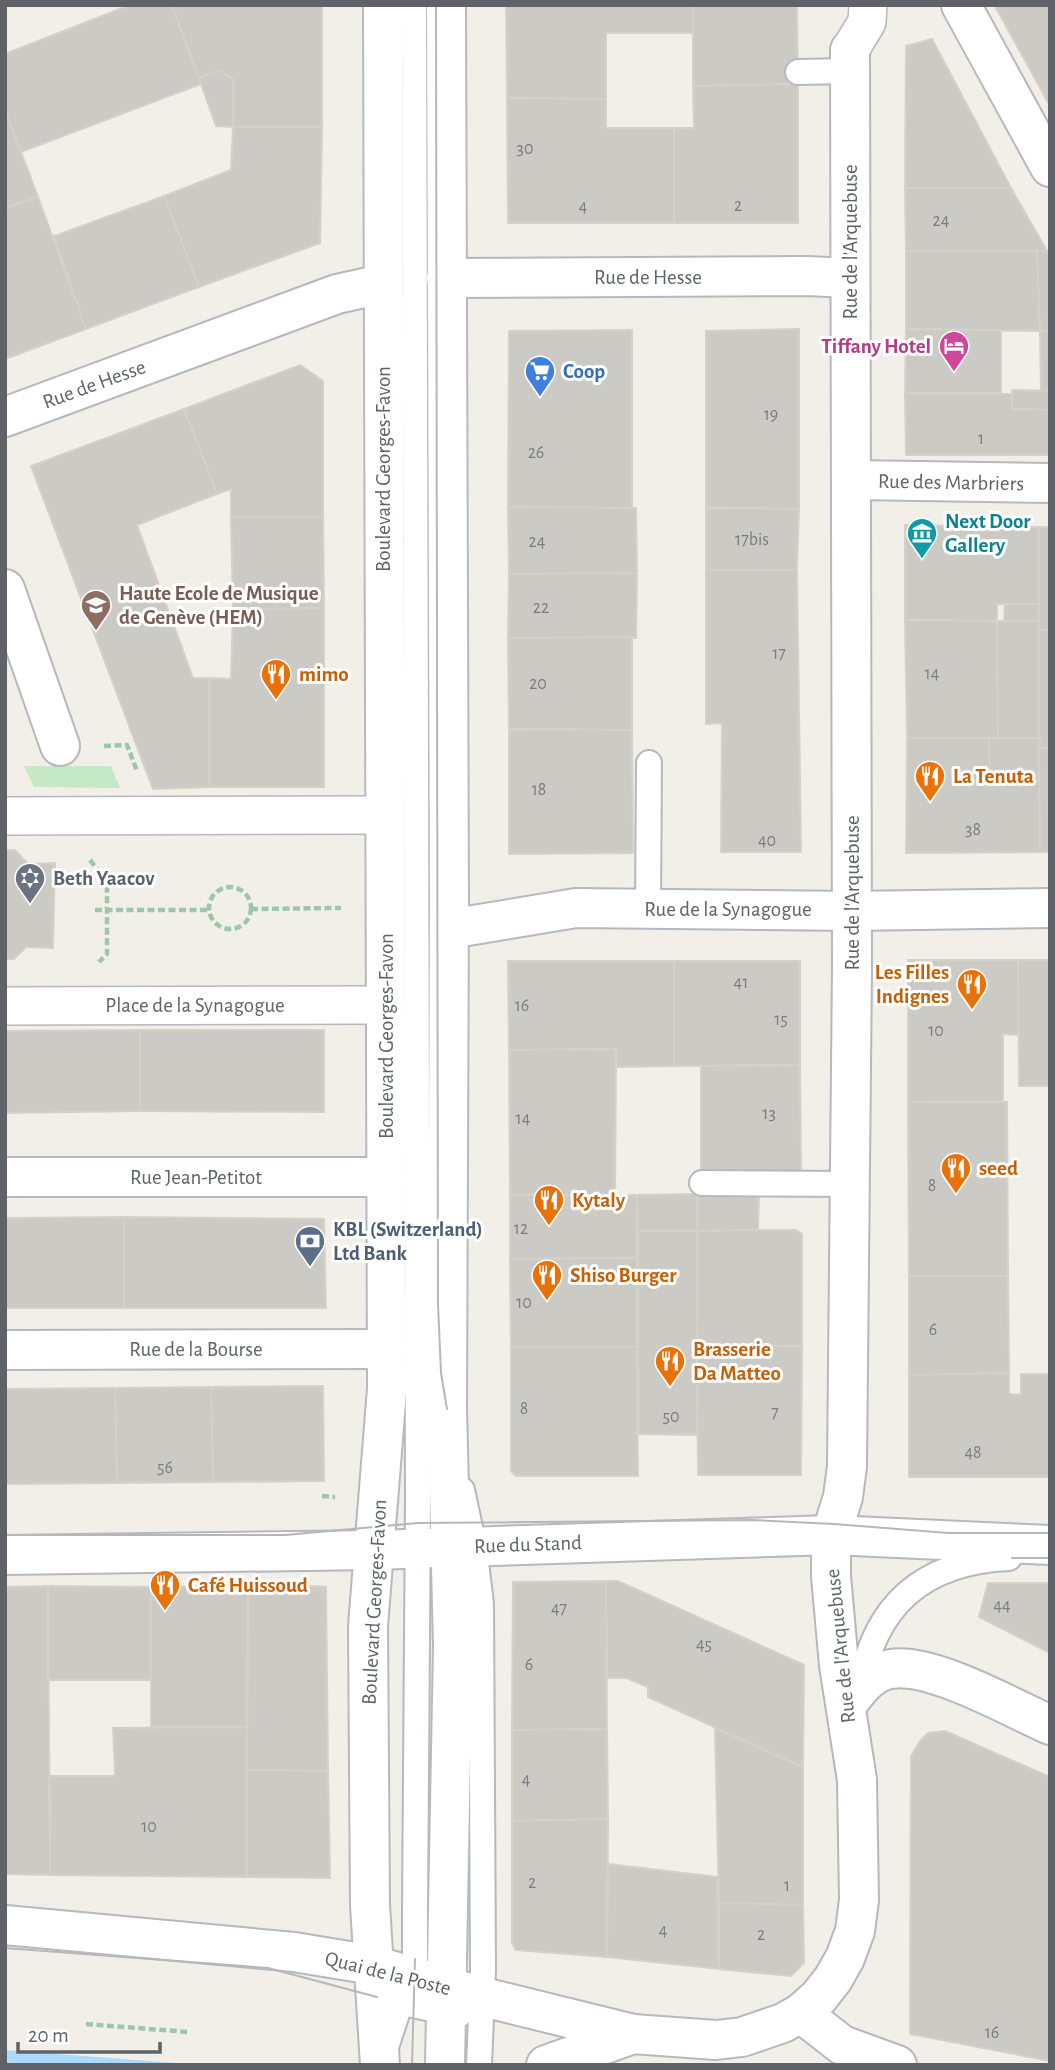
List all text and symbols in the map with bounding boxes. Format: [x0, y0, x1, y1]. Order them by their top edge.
house number: 30 [517, 140, 533, 158]
street label: Rue de l'Arquebuse [840, 164, 861, 320]
house number: 2 [734, 197, 742, 215]
house number: 4 [579, 198, 588, 216]
house number: 24 [933, 212, 950, 230]
street label: Rue de Hesse [594, 267, 702, 288]
hotel icon: Tiffany Hotel [937, 329, 971, 373]
place label: Tiffany Hotel [821, 336, 931, 357]
supermarket icon: Coop [523, 354, 557, 398]
street label: Rue de Hesse [40, 356, 148, 413]
place label: Coop [563, 361, 605, 382]
street label: Boulevard Georges-Favon [373, 366, 394, 572]
house number: 19 [764, 406, 778, 424]
house number: 1 [978, 430, 984, 448]
house number: 26 [528, 444, 544, 462]
street label: Rue des Marbriers [878, 471, 1024, 494]
place label: Next Door Gallery [945, 511, 1031, 556]
museum icon: Next Door Gallery [905, 516, 939, 560]
house number: 17bis [735, 531, 769, 549]
house number: 24 [529, 533, 546, 551]
place label: Haute Ecole de Musique de Genève (HEM) [119, 583, 319, 628]
school or university icon: Haute Ecole de Musique de Genève (HEM) [79, 588, 113, 632]
house number: 22 [533, 599, 549, 617]
house number: 17 [772, 645, 786, 663]
restaurant icon: mimo [259, 657, 293, 701]
place label: mimo [299, 664, 349, 685]
house number: 14 [925, 665, 940, 683]
house number: 20 [529, 675, 547, 693]
restaurant icon: La Tenuta [913, 759, 947, 803]
place label: La Tenuta [953, 766, 1034, 787]
house number: 18 [532, 781, 546, 799]
street label: Rue de l'Arquebuse [842, 815, 863, 971]
house number: 38 [965, 821, 981, 839]
house number: 40 [758, 832, 776, 850]
synagogue icon: Beth Yaacov [13, 861, 47, 905]
place label: Beth Yaacov [53, 868, 155, 889]
street label: Rue de la Synagogue [644, 899, 812, 920]
street label: Boulevard Georges-Favon [376, 933, 397, 1139]
place label: Les Filles Indignes [875, 962, 949, 1007]
restaurant icon: Les Filles Indignes [955, 967, 989, 1011]
house number: 41 [734, 974, 748, 992]
street label: Place de la Synagogue [105, 995, 285, 1016]
house number: 16 [515, 997, 529, 1015]
house number: 15 [774, 1011, 788, 1029]
house number: 10 [928, 1022, 944, 1040]
house number: 13 [762, 1105, 776, 1123]
house number: 14 [516, 1110, 531, 1128]
restaurant icon: seed [939, 1151, 973, 1195]
place label: seed [979, 1158, 1018, 1179]
street label: Rue Jean-Petitot [130, 1167, 262, 1188]
house number: 8 [928, 1177, 936, 1195]
restaurant icon: Kytaly [532, 1183, 566, 1227]
place label: Kytaly [572, 1190, 626, 1211]
place label: KBL (Switzerland) Ltd Bank [333, 1219, 483, 1264]
house number: 12 [514, 1220, 528, 1238]
bank icon: KBL (Switzerland) Ltd Bank [293, 1224, 327, 1268]
restaurant icon: Shiso Burger [530, 1258, 564, 1302]
place label: Shiso Burger [570, 1265, 677, 1286]
house number: 10 [516, 1294, 532, 1312]
house number: 6 [929, 1321, 937, 1339]
street label: Rue de la Bourse [129, 1339, 263, 1360]
place label: Brasserie Da Matteo [693, 1339, 781, 1384]
restaurant icon: Brasserie Da Matteo [653, 1344, 687, 1388]
house number: 8 [520, 1400, 528, 1418]
house number: 7 [771, 1404, 779, 1422]
house number: 50 [662, 1408, 680, 1426]
house number: 48 [964, 1444, 982, 1462]
house number: 56 [157, 1459, 173, 1477]
street label: Boulevard Georges-Favon [359, 1499, 390, 1705]
street label: Rue du Stand [474, 1532, 582, 1557]
restaurant icon: Café Huissoud [148, 1568, 182, 1612]
street label: Rue de l'Arquebuse [822, 1568, 859, 1724]
place label: Café Huissoud [188, 1575, 308, 1596]
house number: 44 [993, 1597, 1011, 1615]
house number: 47 [551, 1600, 567, 1618]
house number: 45 [696, 1636, 712, 1654]
house number: 6 [525, 1656, 533, 1674]
house number: 4 [522, 1771, 531, 1789]
house number: 10 [141, 1818, 157, 1836]
house number: 2 [528, 1874, 536, 1892]
house number: 1 [784, 1877, 790, 1895]
house number: 4 [659, 1922, 668, 1940]
house number: 2 [757, 1926, 765, 1944]
street label: Quai de la Poste [323, 1948, 453, 1999]
scale bar [18, 2010, 159, 2054]
house number: 16 [985, 2024, 999, 2042]
text: 20 m [28, 2025, 69, 2046]

